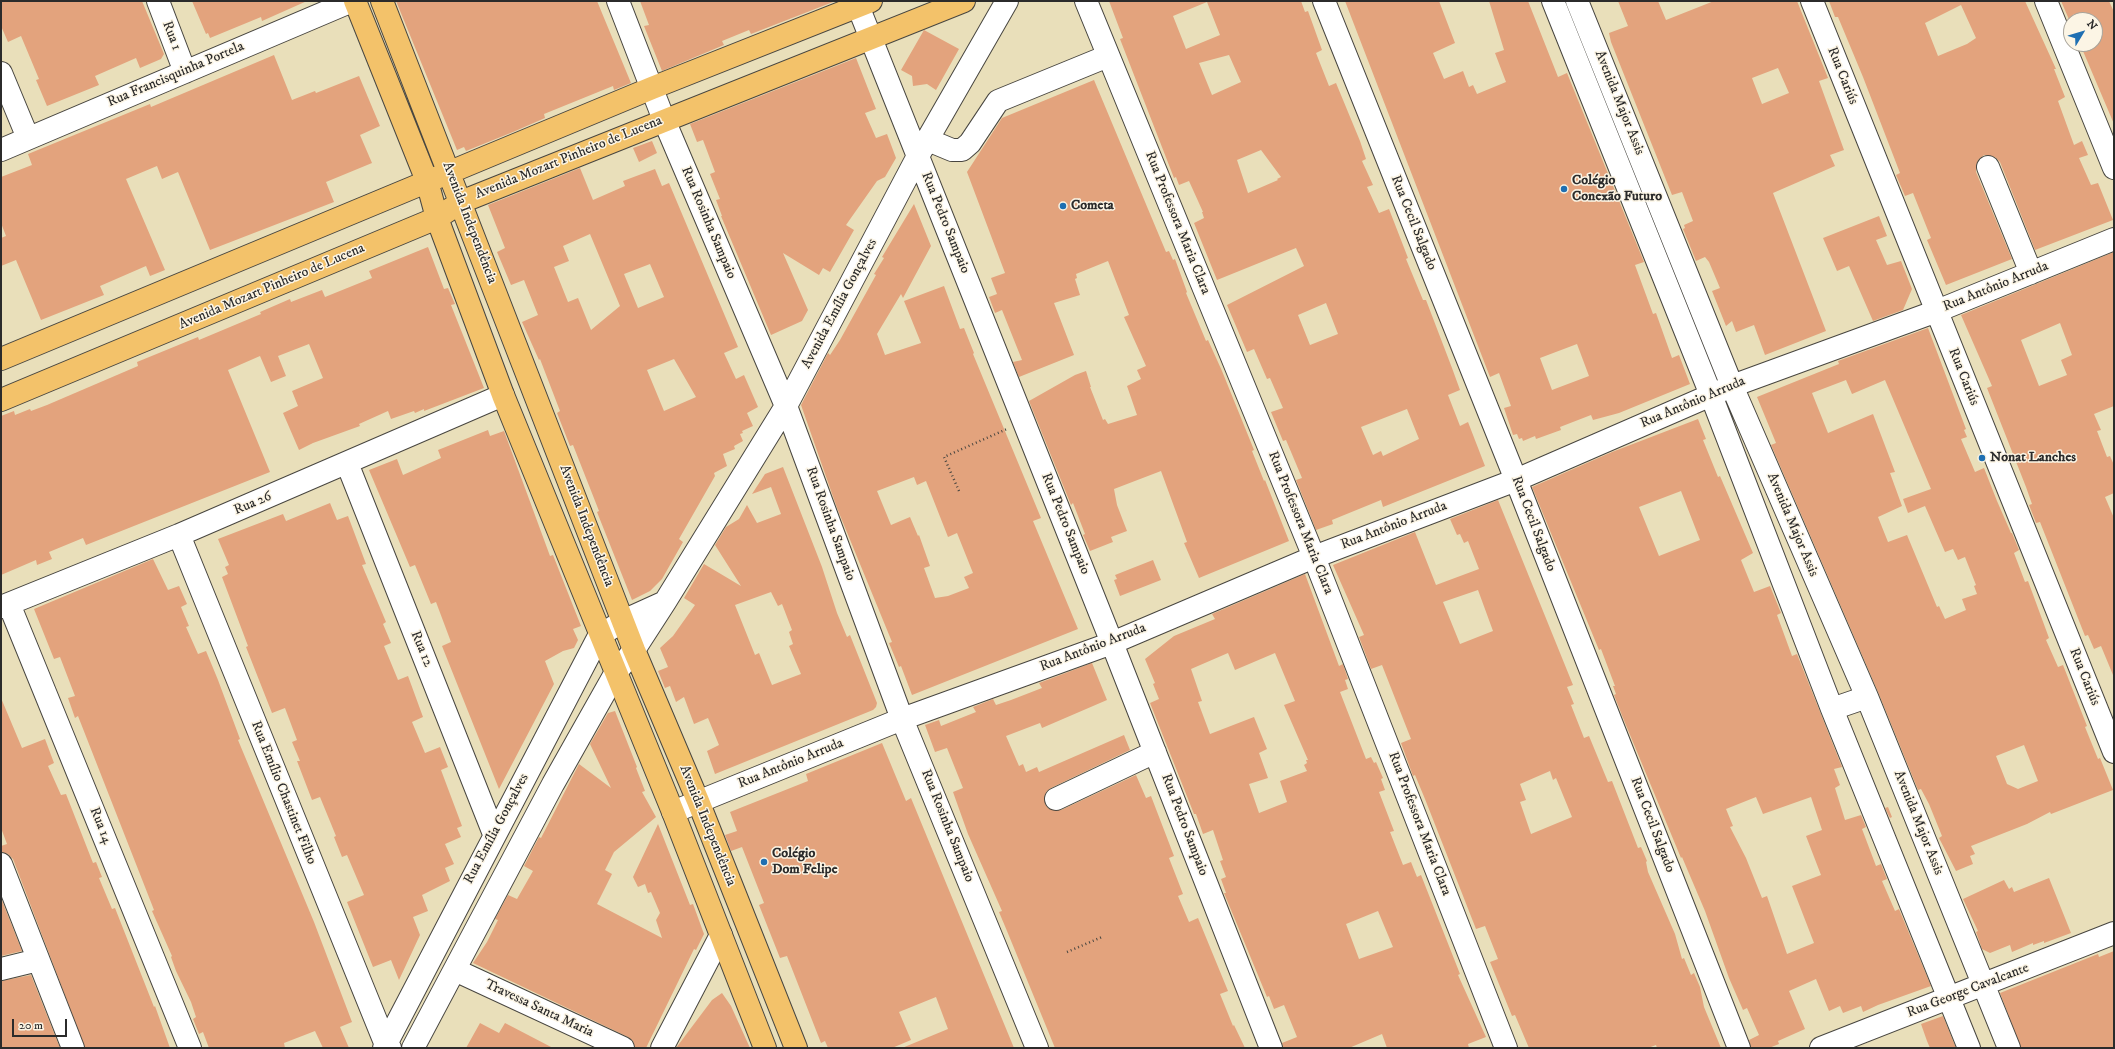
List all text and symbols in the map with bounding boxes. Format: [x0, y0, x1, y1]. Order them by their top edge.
north arrow [2063, 12, 2103, 52]
text: N [2083, 17, 2100, 33]
street label: Rua 1 [158, 19, 184, 53]
street label: Rua Francisquinha Portela [105, 39, 247, 111]
street label: Rua Cariús [1823, 45, 1861, 107]
street label: Avenida Major Assis [1590, 48, 1648, 158]
street label: Avenida Mozart Pinheiro de Lucena [473, 113, 665, 203]
street label: Rua Professora Maria Clara [1141, 149, 1213, 297]
street label: Avenida Independência [438, 160, 500, 286]
street label: Rua Rosinha Sampaio [677, 164, 739, 282]
street label: Rua Pedro Sampaio [917, 170, 973, 276]
street label: Rua Cecil Salgado [1386, 173, 1440, 273]
place label: Colégio Conexão Futuro [1572, 173, 1662, 206]
marker: Colégio Conexão Futuro [1559, 184, 1569, 194]
place label: Cometa [1071, 198, 1114, 214]
marker: Cometa [1058, 201, 1068, 211]
street label: Avenida Emília Gonçalves [799, 236, 881, 372]
street label: Avenida Mozart Pinheiro de Lucena [177, 240, 367, 334]
street label: Rua Antônio Arruda [1941, 258, 2051, 316]
street label: Rua Cariús [1944, 346, 1982, 408]
street label: Rua Antônio Arruda [1638, 373, 1748, 433]
street label: Rua Professora Maria Clara [1264, 449, 1336, 597]
place label: Nonat Lanches [1990, 450, 2076, 466]
marker: Nonat Lanches [1977, 453, 1987, 463]
street label: Avenida Independência [555, 463, 617, 589]
street label: Rua Rosinha Sampaio [802, 465, 858, 583]
street label: Rua Pedro Sampaio [1037, 471, 1093, 577]
street label: Avenida Major Assis [1763, 471, 1821, 579]
street label: Rua Cecil Salgado [1507, 474, 1559, 574]
street label: Rua 26 [232, 489, 274, 519]
street label: Rua Antônio Arruda [1339, 498, 1449, 554]
street label: Rua Antônio Arruda [1038, 620, 1148, 676]
street label: Rua 12 [406, 629, 436, 669]
street label: Rua Cariús [2065, 646, 2103, 708]
street label: Rua Emílio Chastinet Filho [247, 719, 319, 867]
street label: Rua Antônio Arruda [736, 735, 846, 793]
street label: Rua Professora Maria Clara [1384, 750, 1454, 898]
street label: Avenida Independência [675, 763, 739, 889]
street label: Rua Rosinha Sampaio [917, 767, 977, 885]
street label: Avenida Major Assis [1889, 768, 1947, 878]
street label: Rua Emília Gonçalves [461, 771, 533, 887]
street label: Rua Pedro Sampaio [1157, 772, 1211, 878]
street label: Rua Cecil Salgado [1626, 775, 1678, 875]
street label: Rua 14 [85, 805, 115, 847]
place label: Colégio Dom Felipe [772, 846, 837, 878]
marker: Colégio Dom Felipe [759, 857, 769, 867]
street label: Rua George Cavalcante [1905, 960, 2031, 1022]
street label: Travessa Santa Maria [482, 976, 596, 1042]
scale bar [14, 1011, 69, 1037]
text: 20 m [19, 1018, 43, 1033]

